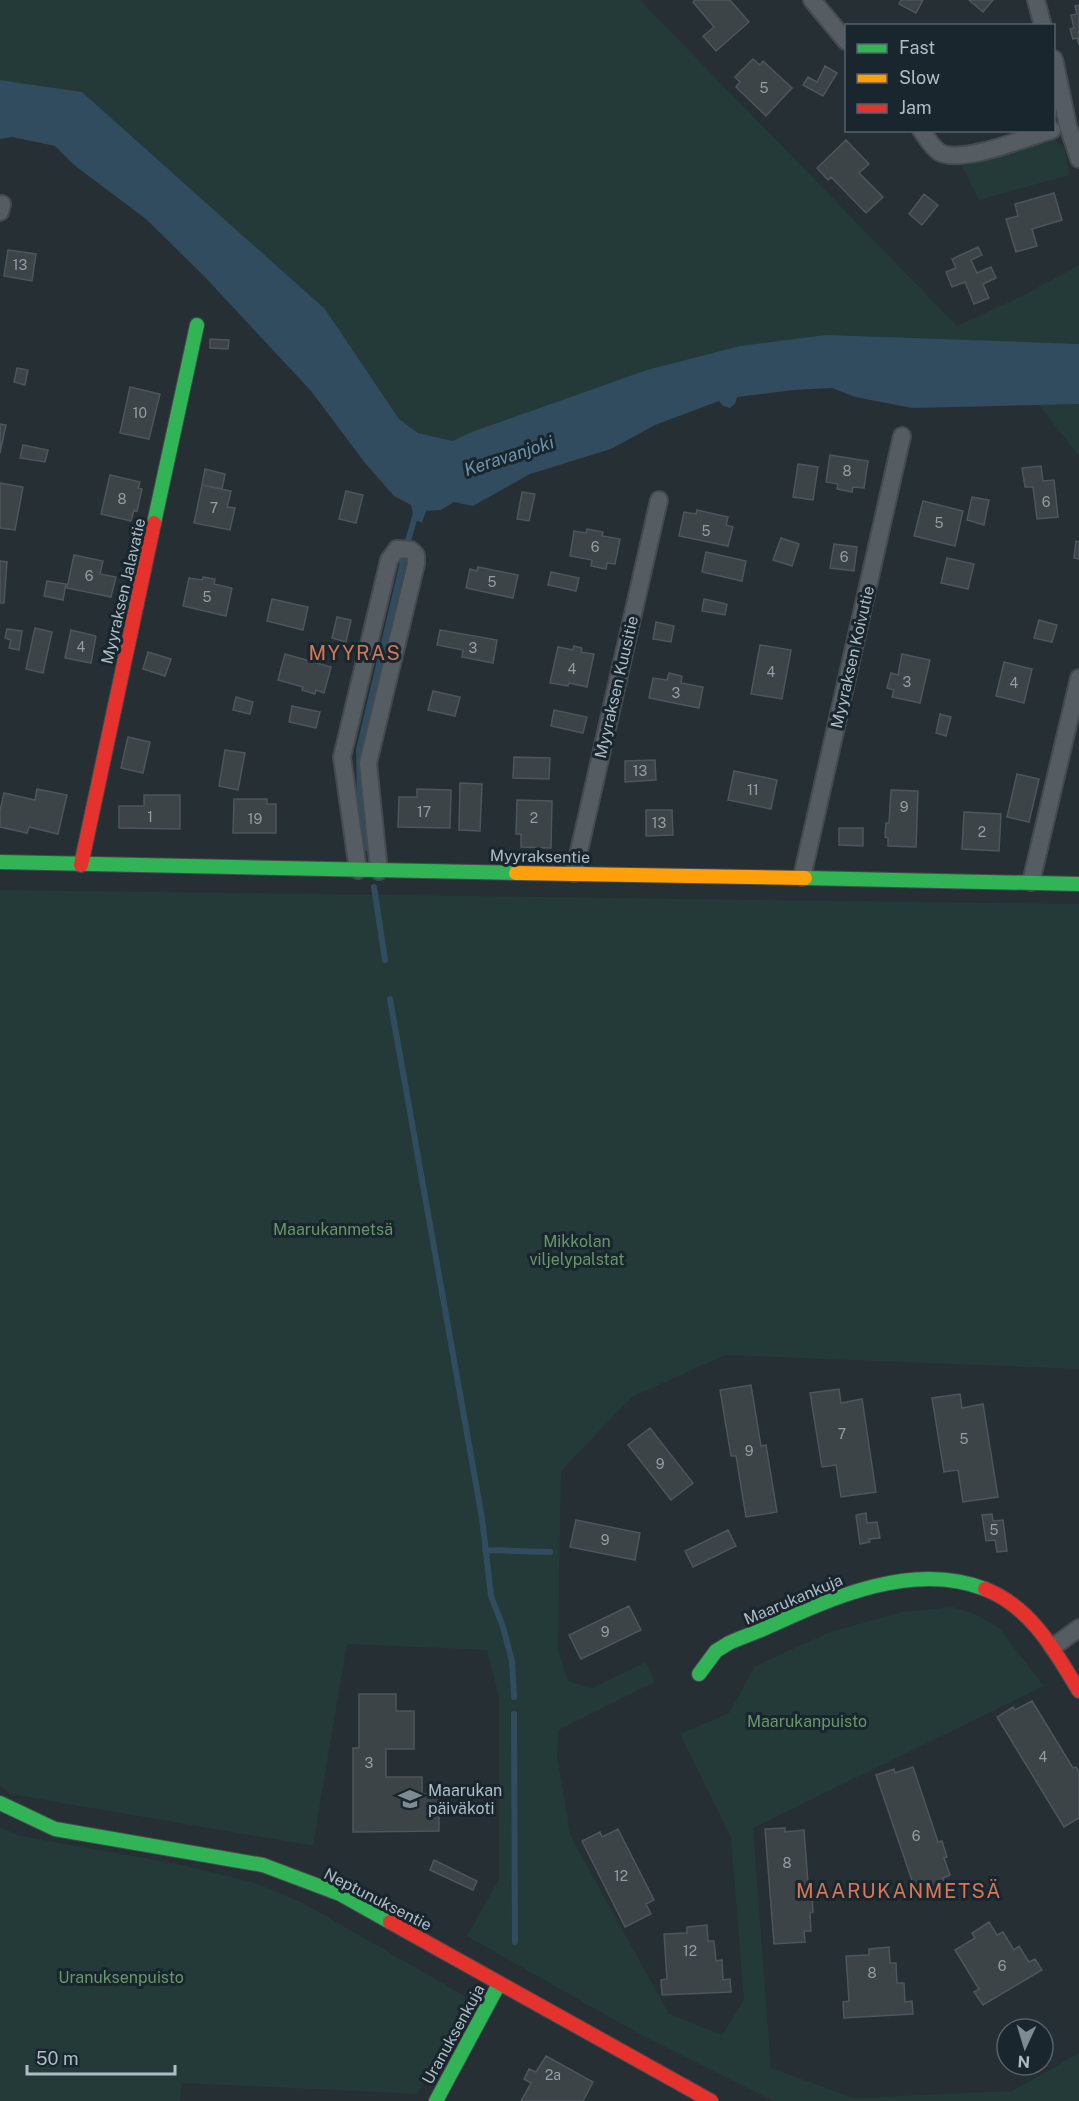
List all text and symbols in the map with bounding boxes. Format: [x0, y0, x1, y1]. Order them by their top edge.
legend [845, 24, 1055, 132]
text: Fast [899, 37, 935, 58]
text: Slow [899, 67, 940, 88]
house number: 5 [760, 80, 769, 96]
text: Jam [899, 97, 932, 118]
house number: 13 [13, 257, 27, 273]
house number: 10 [133, 405, 147, 421]
water label: Keravanjoki [461, 431, 557, 480]
house number: 8 [842, 463, 852, 479]
house number: 8 [117, 491, 127, 507]
house number: 6 [1042, 494, 1051, 510]
house number: 7 [210, 500, 218, 516]
house number: 5 [935, 515, 944, 531]
street label: Myyraksen Jalavatie [97, 516, 150, 666]
house number: 5 [702, 523, 711, 539]
house number: 6 [591, 539, 600, 555]
house number: 6 [840, 549, 849, 565]
house number: 6 [85, 568, 94, 584]
house number: 5 [488, 574, 497, 590]
street label: Myyraksen Koivutie [827, 584, 878, 730]
house number: 5 [203, 589, 212, 605]
street label: Myyraksen Kuusitie [591, 614, 642, 760]
house number: 4 [77, 639, 86, 655]
house number: 3 [469, 640, 478, 656]
district label: MYYRAS [309, 641, 401, 665]
house number: 4 [568, 661, 577, 677]
house number: 4 [767, 664, 776, 680]
house number: 3 [903, 674, 912, 690]
house number: 4 [1010, 675, 1019, 691]
house number: 3 [672, 685, 681, 701]
house number: 13 [633, 763, 647, 779]
house number: 11 [747, 782, 759, 798]
house number: 9 [900, 799, 909, 815]
house number: 17 [417, 804, 431, 820]
house number: 1 [147, 809, 153, 825]
house number: 2 [530, 810, 538, 826]
house number: 19 [248, 811, 262, 827]
house number: 13 [652, 815, 666, 831]
house number: 2 [978, 824, 986, 840]
street label: Myyraksentie [490, 846, 590, 867]
park label: Maarukanmetsä [273, 1220, 393, 1239]
park label: Mikkolan viljelypalstat [529, 1232, 625, 1269]
house number: 7 [838, 1426, 846, 1442]
house number: 5 [960, 1431, 969, 1447]
house number: 9 [745, 1443, 754, 1459]
house number: 9 [656, 1456, 665, 1472]
house number: 5 [990, 1522, 999, 1538]
house number: 9 [601, 1532, 610, 1548]
street label: Maarukankuja [741, 1570, 845, 1629]
house number: 9 [601, 1624, 610, 1640]
park label: Maarukanpuisto [747, 1712, 867, 1731]
house number: 4 [1039, 1749, 1048, 1765]
house number: 3 [365, 1755, 374, 1771]
place label: Maarukan päiväkoti [428, 1781, 502, 1818]
school or university icon: Maarukan päiväkoti [397, 1786, 423, 1812]
house number: 6 [912, 1828, 921, 1844]
house number: 8 [782, 1855, 792, 1871]
street label: Neptunuksentie [321, 1864, 435, 1935]
house number: 12 [614, 1868, 628, 1884]
district label: MAARUKANMETSÄ [796, 1879, 1002, 1903]
house number: 12 [683, 1943, 697, 1959]
house number: 6 [998, 1958, 1007, 1974]
house number: 8 [867, 1965, 877, 1981]
park label: Uranuksenpuisto [58, 1968, 184, 1987]
street label: Uranuksenkuja [418, 1981, 489, 2087]
north arrow [995, 2017, 1055, 2077]
scale bar [27, 2038, 176, 2076]
text: 50 m [36, 2048, 79, 2069]
text: N [1017, 2052, 1031, 2071]
house number: 2a [545, 2067, 561, 2083]

